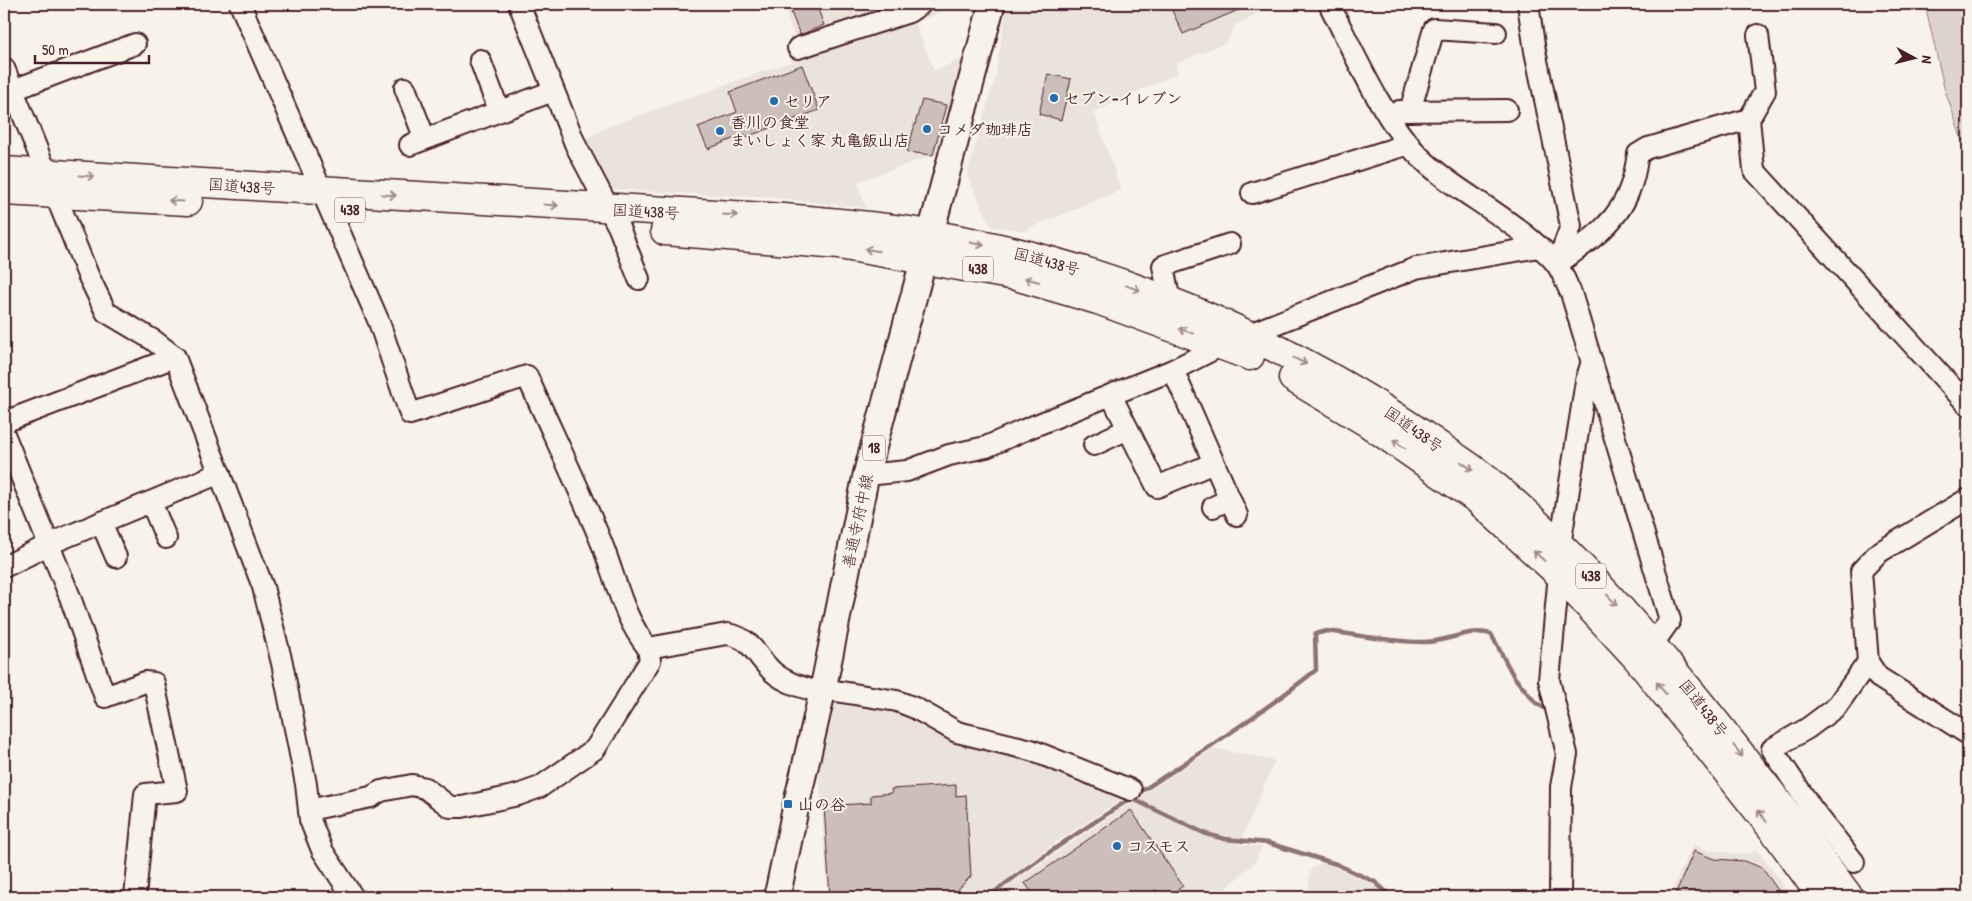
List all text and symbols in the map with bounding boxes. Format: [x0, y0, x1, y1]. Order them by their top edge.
scale bar [35, 32, 149, 64]
north arrow [1890, 32, 1940, 82]
text: 50 m [42, 39, 69, 60]
text: N [1917, 55, 1937, 65]
place label: セブン-イレブン [1064, 87, 1182, 109]
place label: セリア [784, 90, 832, 112]
marker: セブン-イレブン [1048, 92, 1060, 104]
marker: セリア [768, 95, 780, 107]
place label: 香川の食堂 まいしょく家 丸亀飯山店 [730, 111, 910, 151]
place label: コメダ珈琲店 [937, 118, 1033, 140]
marker: コメダ珈琲店 [921, 123, 933, 135]
marker: 香川の食堂 まいしょく家 丸亀飯山店 [714, 125, 726, 137]
one-way arrow [79, 172, 95, 181]
street label: 国道438号 [207, 173, 277, 199]
one-way arrow [381, 190, 397, 199]
one-way arrow [168, 196, 184, 205]
road number: 438 [335, 198, 365, 222]
street label: 国道438号 [611, 198, 681, 224]
one-way arrow [543, 200, 559, 209]
one-way arrow [722, 211, 738, 220]
one-way arrow [969, 240, 985, 249]
street label: 国道438号 [1011, 242, 1083, 280]
one-way arrow [865, 245, 881, 255]
road number: 438 [963, 256, 993, 282]
one-way arrow [1024, 275, 1040, 285]
one-way arrow [1125, 284, 1141, 293]
one-way arrow [1179, 326, 1195, 335]
one-way arrow [1292, 357, 1307, 366]
street label: 国道438号 [1380, 400, 1448, 458]
road number: 18 [863, 436, 885, 460]
one-way arrow [1392, 439, 1406, 449]
one-way arrow [1460, 461, 1474, 471]
street label: 善通寺府中線 [836, 472, 878, 570]
one-way arrow [1533, 550, 1546, 562]
road number: 438 [1576, 564, 1606, 588]
one-way arrow [1606, 593, 1618, 606]
street label: 国道438号 [1674, 674, 1734, 742]
one-way arrow [1656, 681, 1666, 695]
one-way arrow [1733, 744, 1744, 757]
place label: 山の谷 [798, 793, 846, 815]
marker: 山の谷 [782, 798, 794, 810]
one-way arrow [1757, 809, 1768, 822]
place label: コスモス [1127, 835, 1190, 857]
marker: コスモス [1111, 840, 1123, 852]

